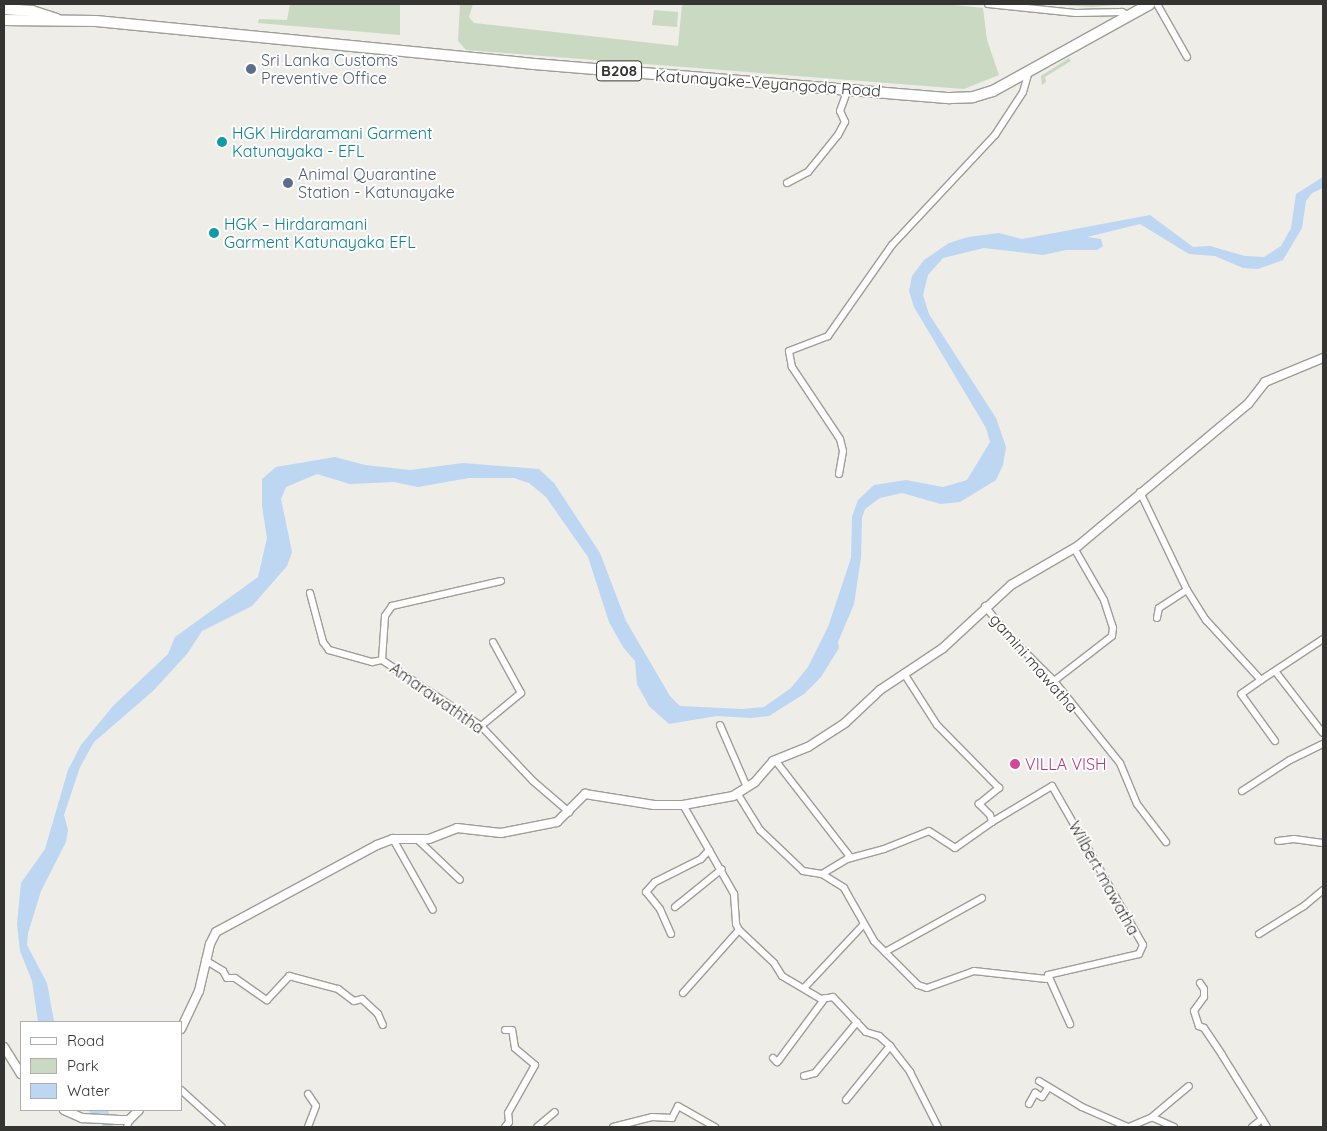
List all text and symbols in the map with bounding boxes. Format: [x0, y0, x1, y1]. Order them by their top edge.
place label: Sri Lanka Customs Preventive Office [261, 50, 398, 88]
road number: B208 [595, 58, 643, 84]
marker: Sri Lanka Customs Preventive Office [245, 63, 257, 75]
street label: Katunayake-Veyangoda Road [654, 66, 882, 100]
place label: HGK Hirdaramani Garment Katunayaka - EFL [232, 123, 432, 161]
marker: HGK Hirdaramani Garment Katunayaka - EFL [216, 136, 228, 148]
place label: Animal Quarantine Station - Katunayake [298, 164, 455, 202]
marker: Animal Quarantine Station - Katunayake [282, 177, 294, 189]
place label: HGK – Hirdaramani Garment Katunayaka EFL [224, 214, 416, 252]
marker: HGK – Hirdaramani Garment Katunayaka EFL [208, 227, 220, 239]
street label: gamini mawatha [986, 610, 1082, 716]
street label: Amarawaththa [386, 658, 488, 738]
place label: VILLA VISH [1025, 754, 1107, 774]
marker: VILLA VISH [1009, 758, 1021, 770]
street label: Wilbert mawatha [1065, 818, 1143, 938]
legend [20, 1021, 182, 1111]
text: Road [67, 1031, 104, 1050]
text: Park [67, 1056, 99, 1075]
text: Water [67, 1081, 110, 1100]

